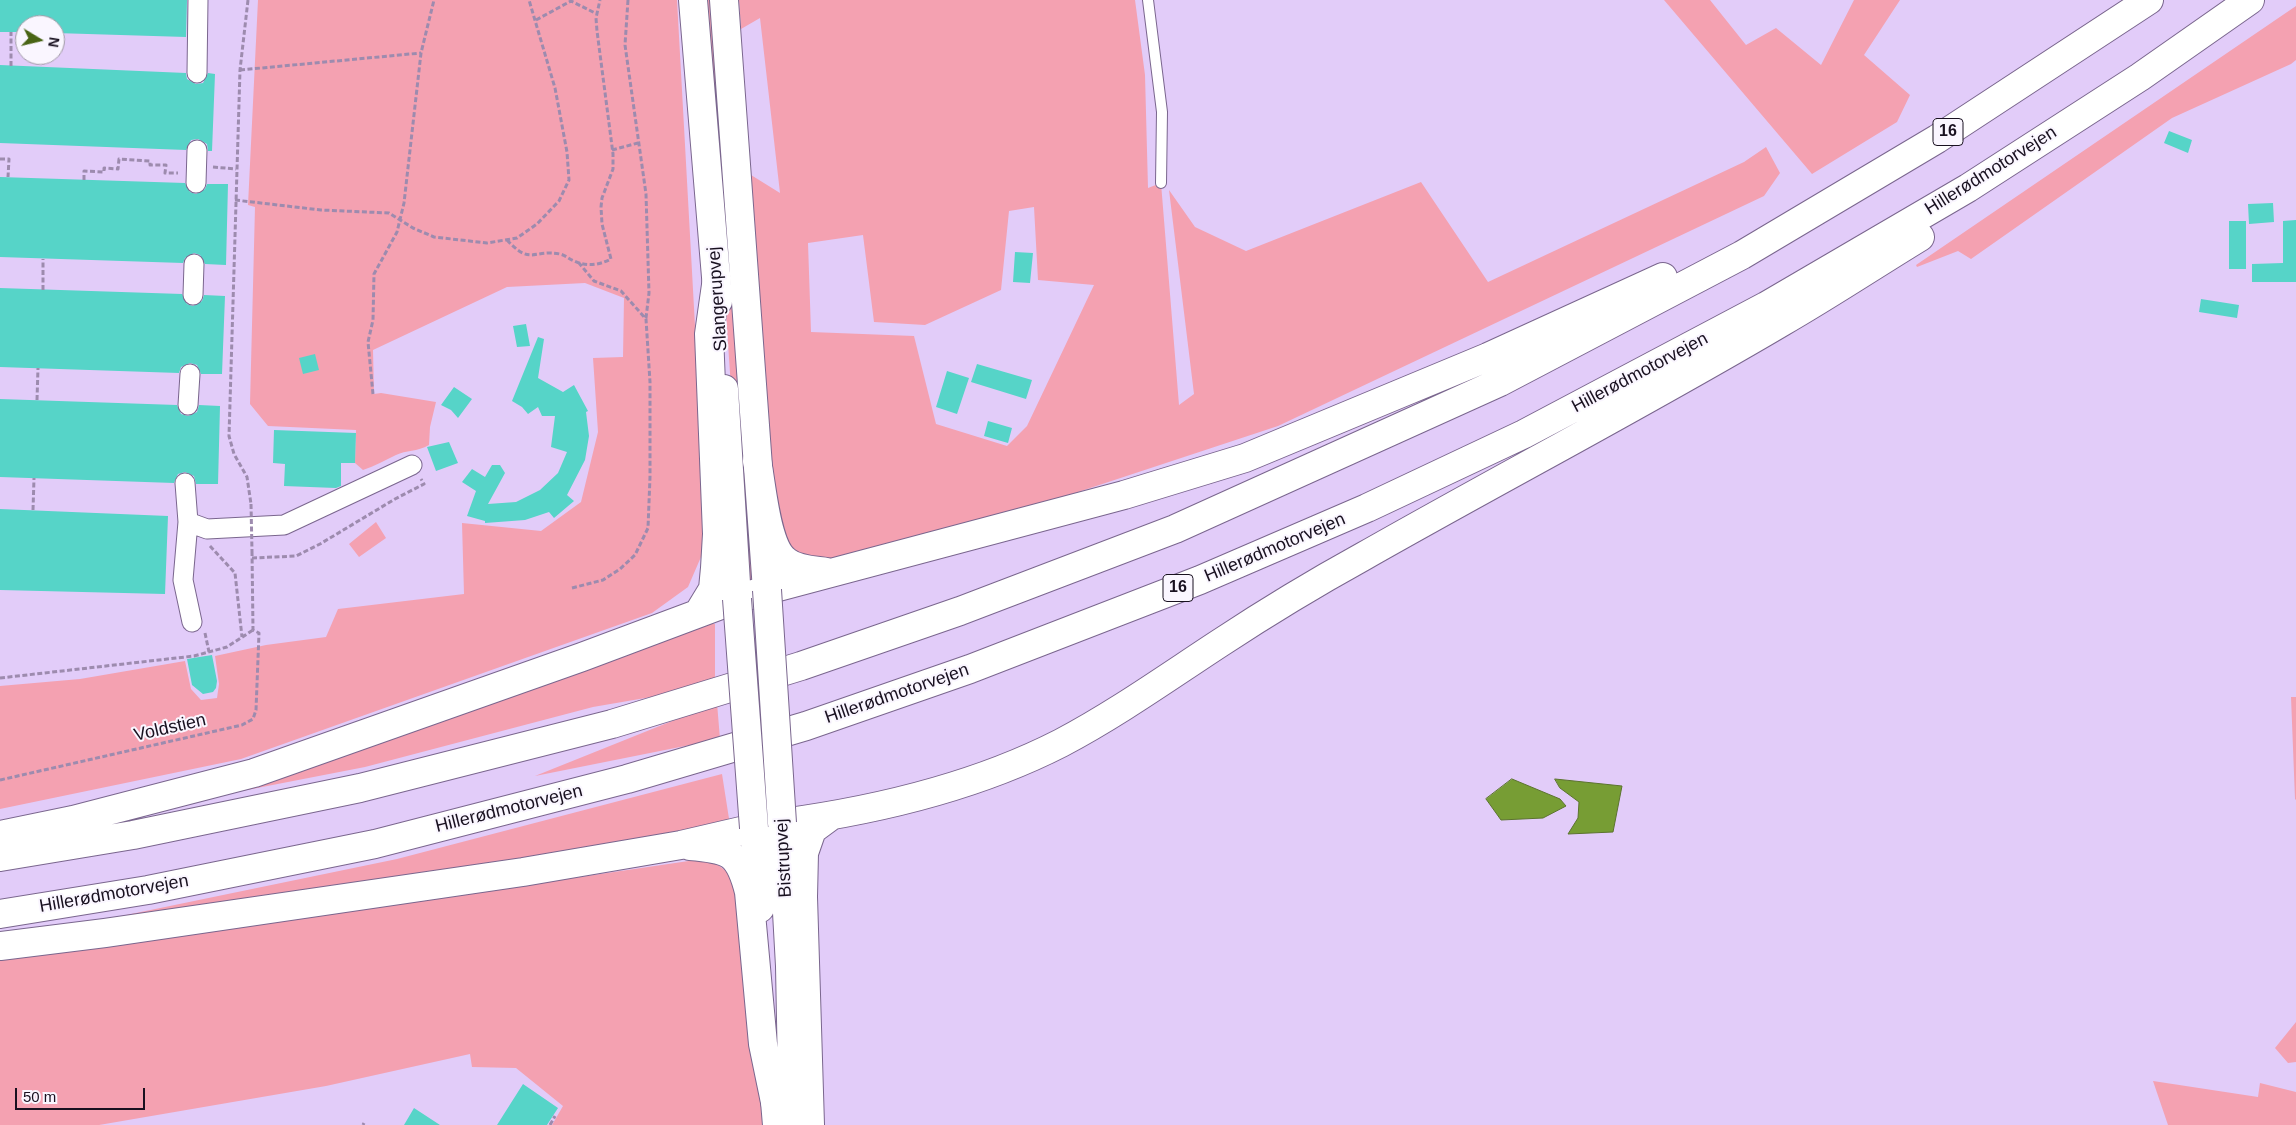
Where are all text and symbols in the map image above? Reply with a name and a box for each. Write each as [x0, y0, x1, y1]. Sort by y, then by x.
north arrow [15, 15, 65, 65]
text: N [45, 36, 63, 48]
road number: 16 [1933, 118, 1963, 146]
street label: Hillerødmotorvejen [1921, 122, 2061, 220]
street label: Slangerupvej [704, 246, 732, 352]
street label: Hillerødmotorvejen [1568, 328, 1712, 418]
street label: Hillerødmotorvejen [1201, 509, 1349, 587]
road number: 16 [1163, 574, 1193, 602]
street label: Hillerødmotorvejen [822, 659, 972, 729]
street label: Voldstien [132, 709, 208, 747]
street label: Hillerødmotorvejen [433, 780, 585, 838]
street label: Bistrupvej [771, 818, 797, 898]
street label: Hillerødmotorvejen [38, 870, 190, 918]
scale bar [18, 1078, 148, 1110]
text: 50 m [23, 1088, 56, 1105]

